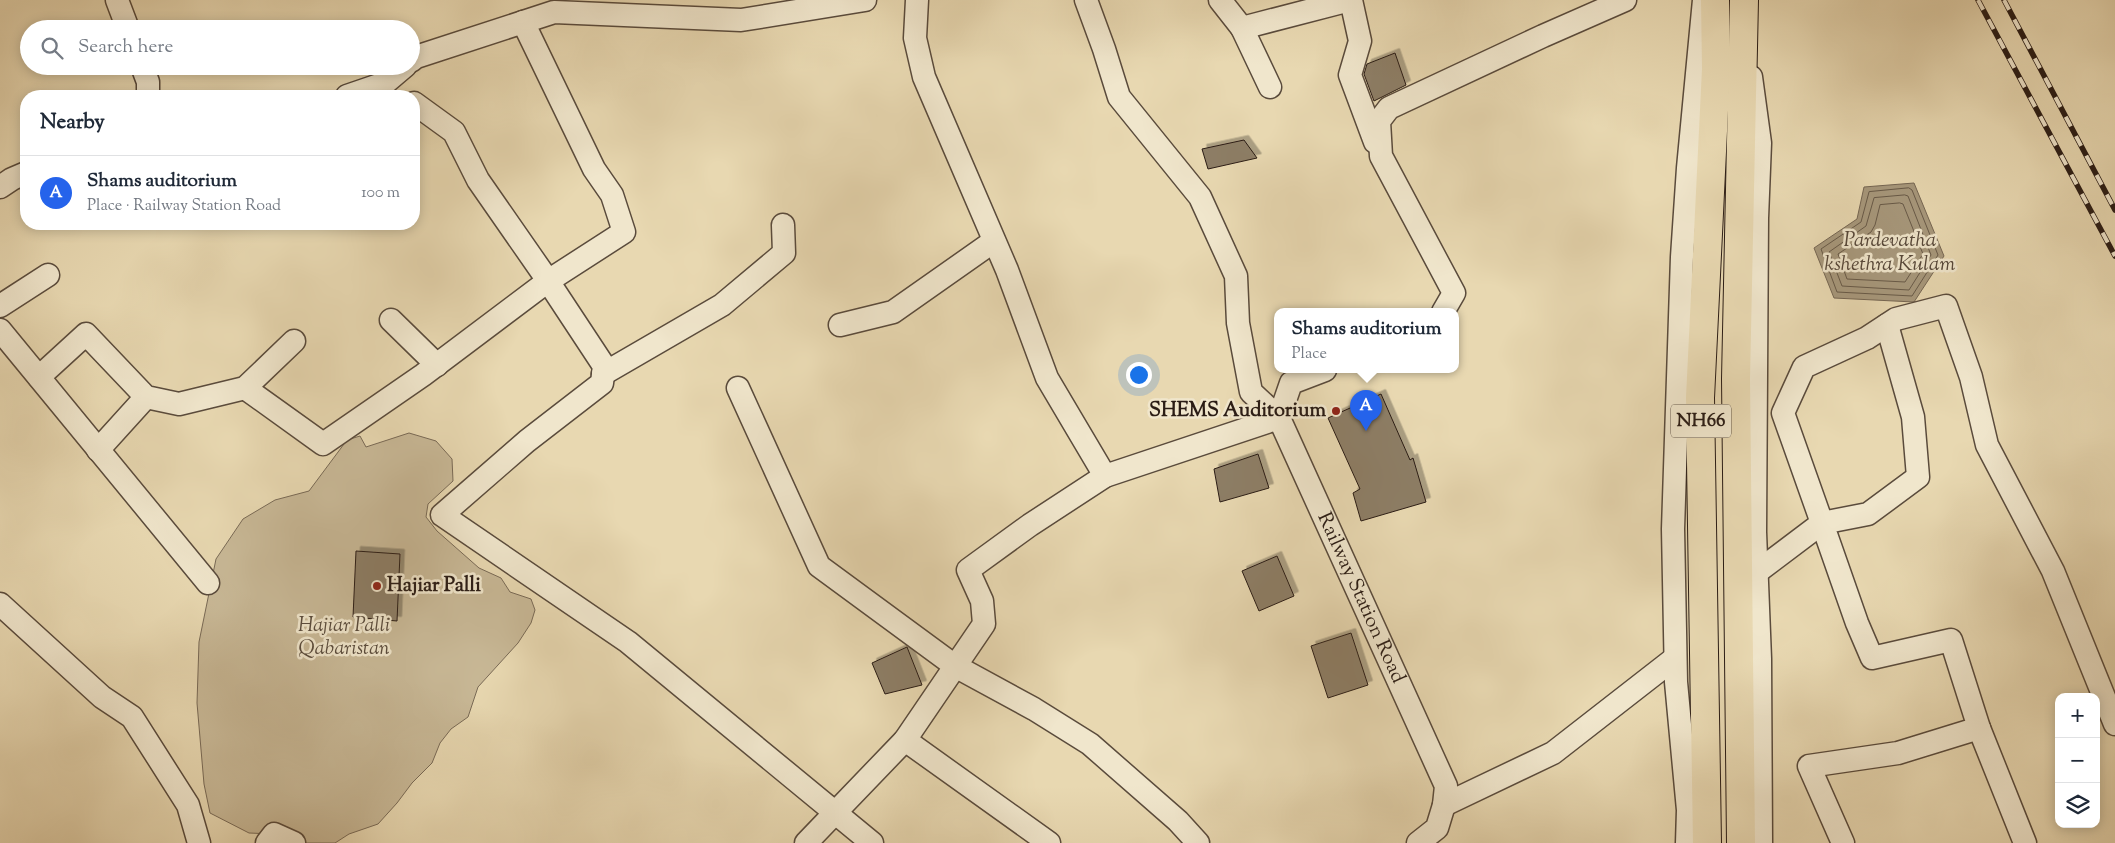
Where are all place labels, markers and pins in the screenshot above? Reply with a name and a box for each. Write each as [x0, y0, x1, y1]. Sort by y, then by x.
pin: A [1350, 390, 1382, 431]
place label: SHEMS Auditorium [1149, 397, 1326, 426]
marker: SHEMS Auditorium [1330, 405, 1342, 417]
place label: Hajiar Palli [387, 572, 481, 601]
marker: Hajiar Palli [371, 580, 383, 592]

